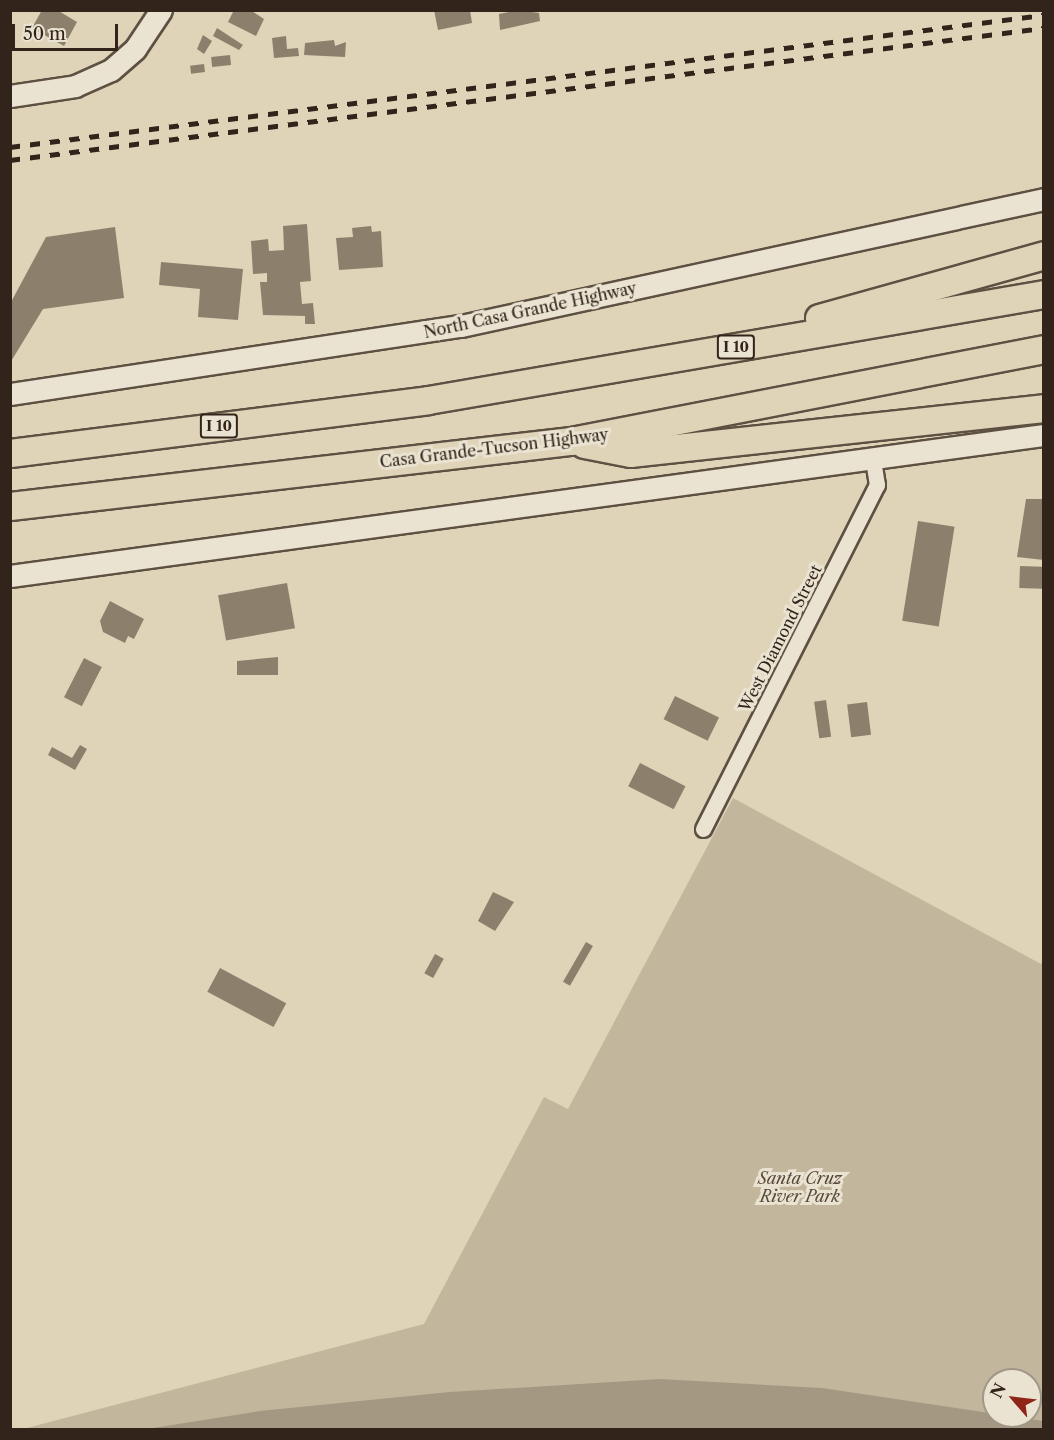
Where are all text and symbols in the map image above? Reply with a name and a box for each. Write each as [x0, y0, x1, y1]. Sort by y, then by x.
scale bar [15, 12, 122, 50]
text: 50 m [23, 23, 66, 45]
street label: North Casa Grande Highway [422, 278, 638, 342]
road number: I 10 [716, 335, 756, 359]
road number: I 10 [200, 414, 238, 438]
street label: Casa Grande-Tucson Highway [379, 424, 609, 472]
street label: West Diamond Street [735, 561, 825, 715]
park label: Santa Cruz River Park [758, 1168, 842, 1206]
north arrow [982, 1368, 1042, 1428]
text: N [986, 1380, 1010, 1401]

